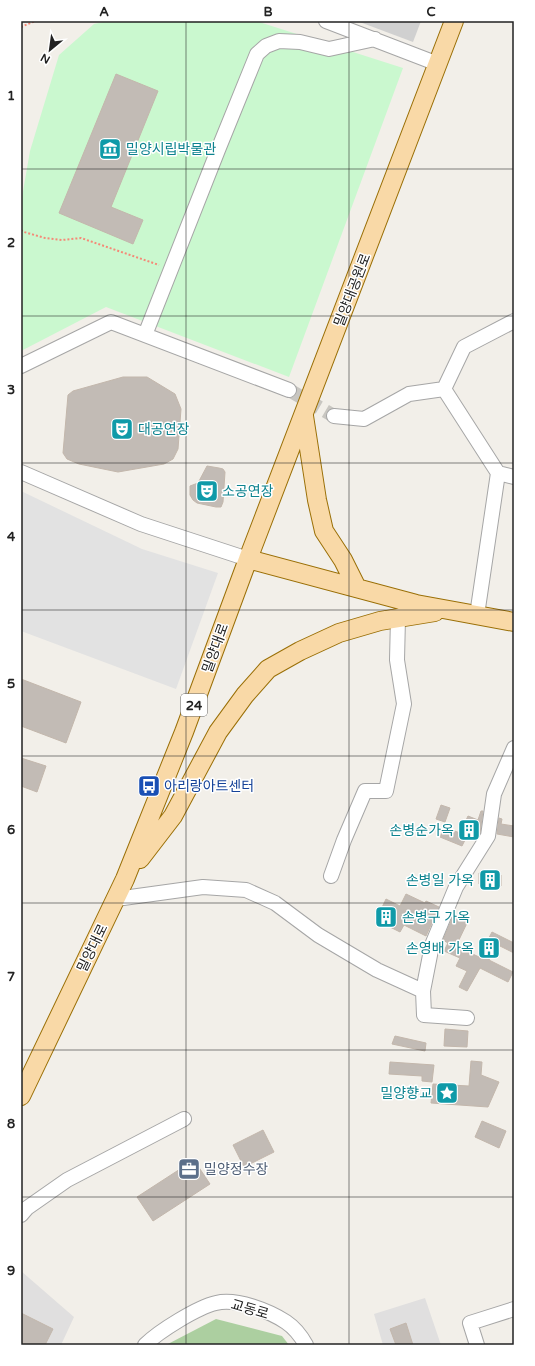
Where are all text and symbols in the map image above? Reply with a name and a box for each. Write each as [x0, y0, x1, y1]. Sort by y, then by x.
text: A [99, 4, 109, 20]
text: B [263, 4, 273, 20]
text: C [426, 4, 436, 20]
north arrow [30, 30, 70, 70]
text: N [38, 50, 52, 66]
text: 1 [7, 88, 15, 104]
museum icon: 밀양시립박물관 [97, 136, 123, 162]
place label: 밀양시립박물관 [126, 141, 216, 158]
text: 2 [7, 235, 15, 251]
street label: 밀양대공원로 [331, 251, 374, 329]
text: 3 [7, 382, 15, 398]
theatre icon: 대공연장 [109, 416, 135, 442]
place label: 대공연장 [138, 421, 190, 438]
theatre icon: 소공연장 [194, 478, 220, 504]
place label: 소공연장 [222, 483, 274, 500]
text: 4 [7, 529, 16, 545]
street label: 밀양대로 [199, 621, 232, 675]
text: 5 [7, 676, 15, 692]
road number: 24 [181, 694, 207, 716]
bus stop icon: 아리랑아트센터 [136, 773, 162, 799]
place label: 아리랑아트센터 [164, 778, 254, 795]
building icon: 손병순가옥 [456, 817, 482, 843]
text: 6 [7, 822, 15, 838]
place label: 손병순가옥 [390, 822, 454, 839]
building icon: 손병일 가옥 [477, 867, 503, 893]
place label: 손병일 가옥 [406, 872, 474, 889]
building icon: 손병구 가옥 [373, 904, 399, 930]
place label: 손병구 가옥 [402, 909, 470, 926]
street label: 밀양대로 [74, 921, 111, 975]
building icon: 손영배 가옥 [476, 935, 502, 961]
place label: 손영배 가옥 [406, 940, 474, 957]
text: 7 [7, 969, 15, 985]
place icon: 밀양향교 [434, 1080, 460, 1106]
place label: 밀양향교 [380, 1085, 432, 1102]
text: 8 [7, 1116, 15, 1132]
office icon: 밀양정수장 [176, 1156, 202, 1182]
place label: 밀양정수장 [204, 1161, 269, 1178]
text: 9 [7, 1263, 15, 1279]
street label: 교동로 [229, 1296, 271, 1323]

